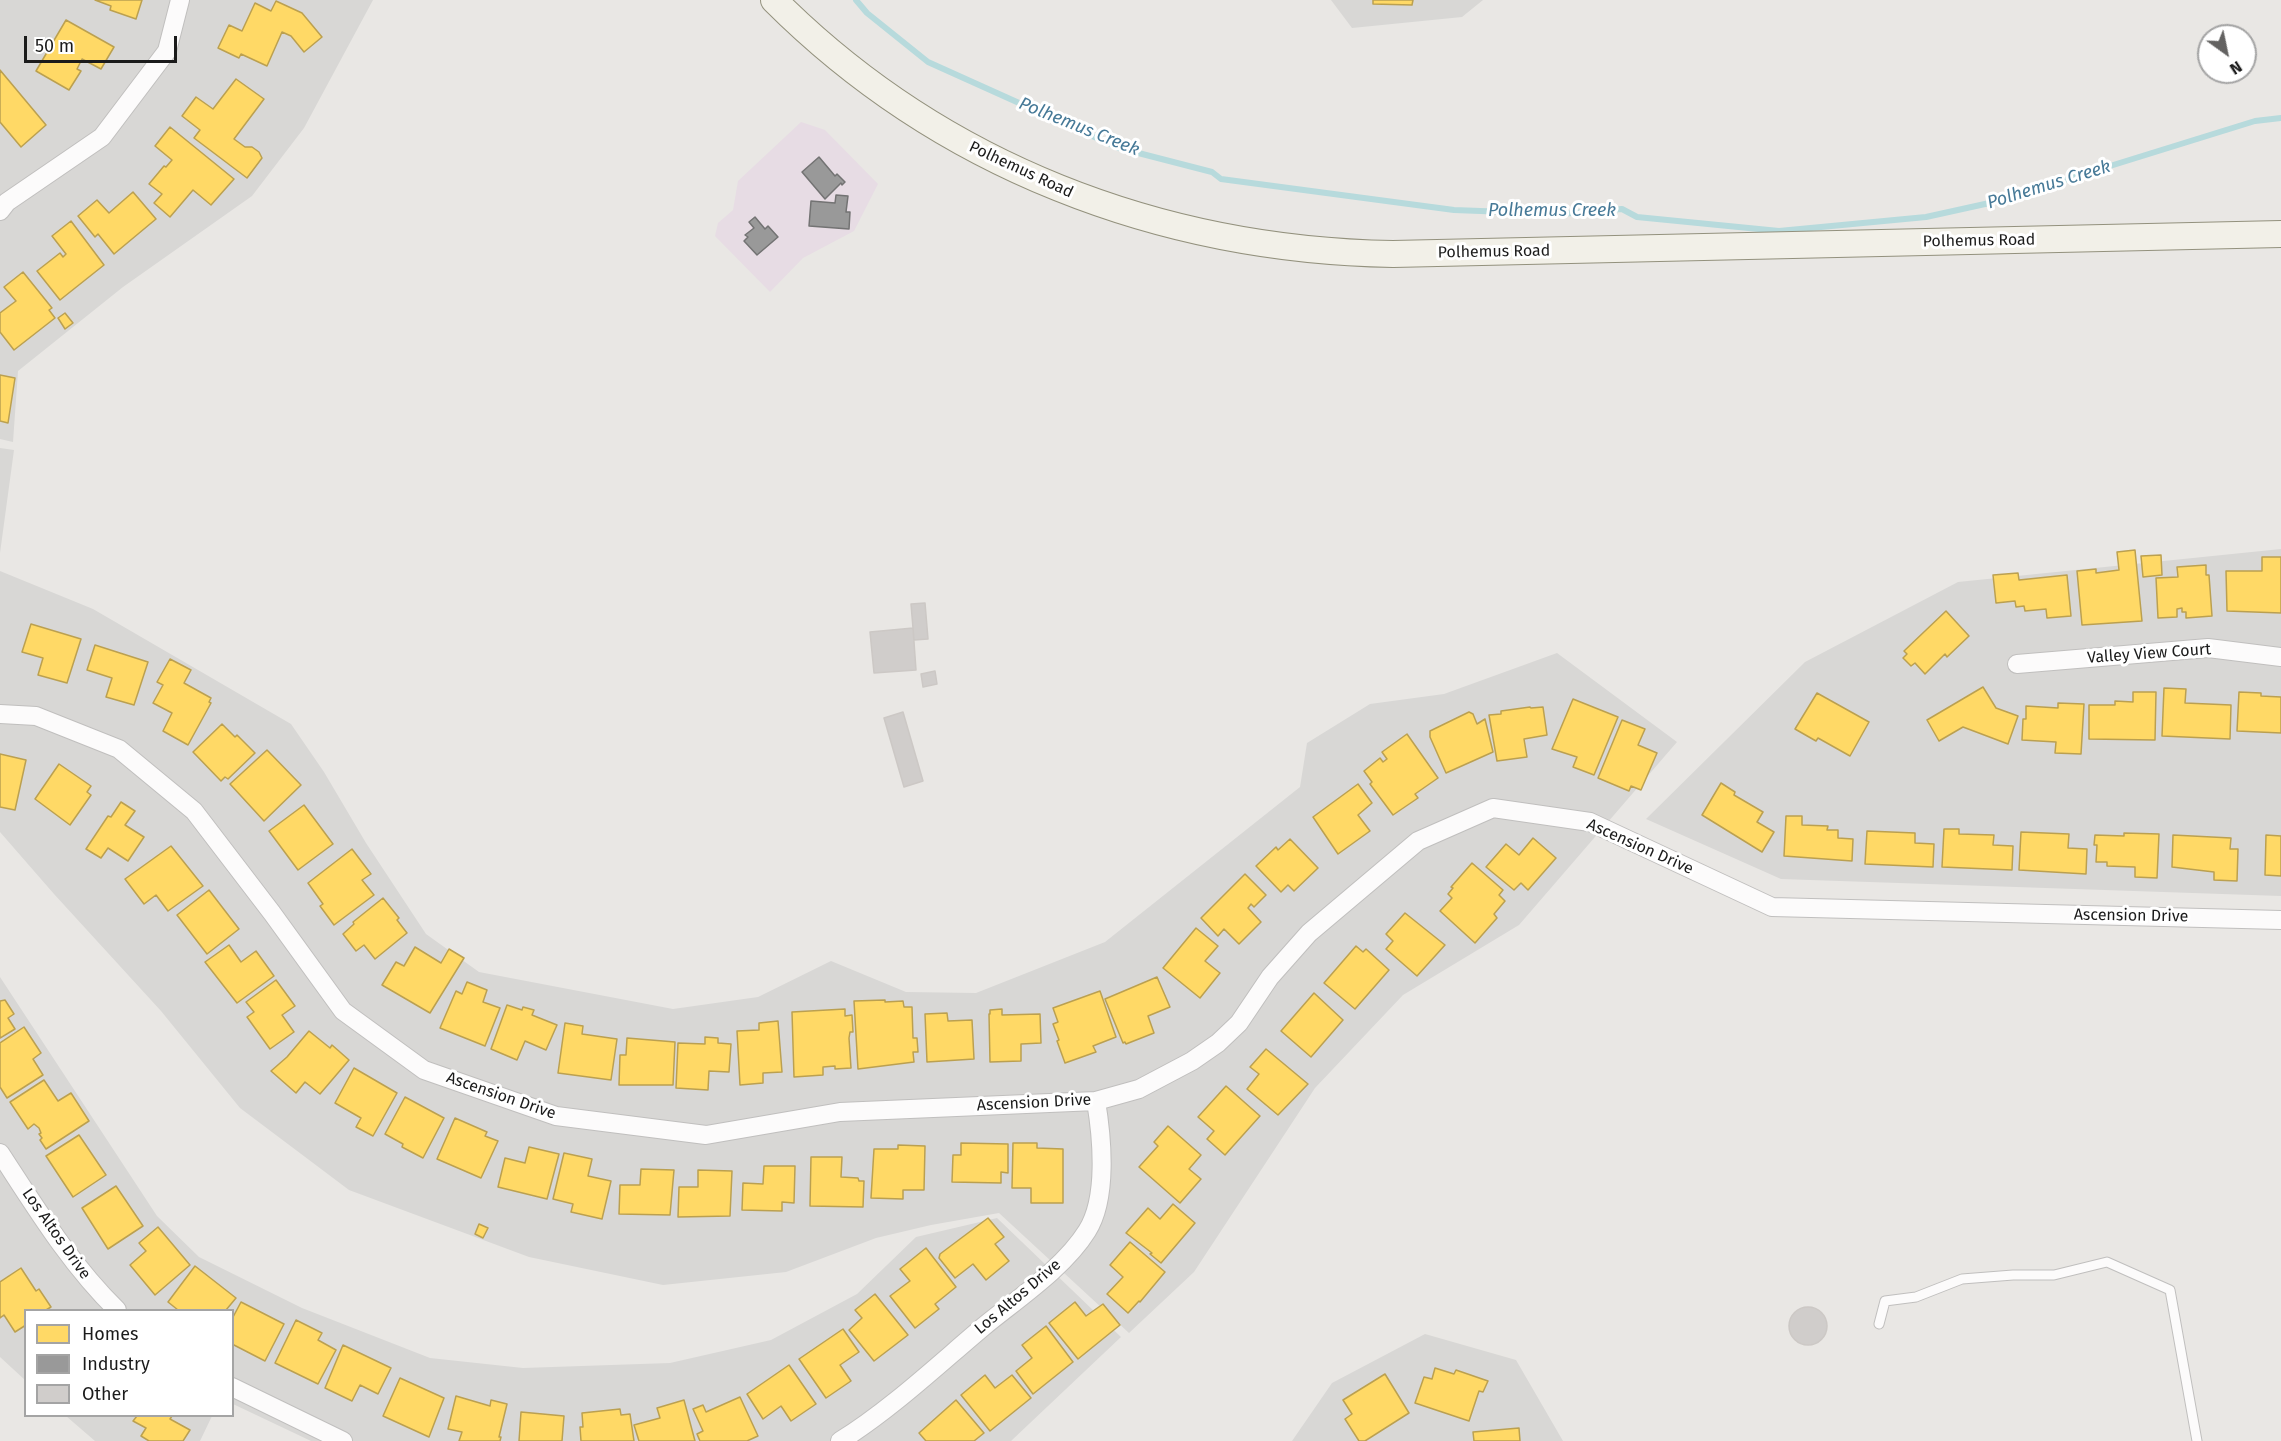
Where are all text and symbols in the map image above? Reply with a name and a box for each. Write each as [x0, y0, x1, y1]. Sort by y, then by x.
scale bar [27, 24, 180, 62]
north arrow [2197, 24, 2257, 84]
text: 50 m [35, 35, 74, 57]
text: N [2226, 57, 2246, 79]
water label: Polhemus Creek [1016, 93, 1142, 161]
street label: Polhemus Road [966, 138, 1076, 202]
water label: Polhemus Creek [1985, 156, 2113, 214]
water label: Polhemus Creek [1488, 200, 1616, 222]
street label: Polhemus Road [1923, 230, 2035, 252]
street label: Polhemus Road [1438, 241, 1550, 263]
street label: Valley View Court [2087, 640, 2211, 668]
street label: Ascension Drive [1584, 815, 1696, 879]
street label: Ascension Drive [2074, 905, 2188, 927]
street label: Ascension Drive [444, 1068, 558, 1124]
street label: Ascension Drive [976, 1090, 1092, 1116]
street label: Los Altos Drive [18, 1185, 94, 1283]
street label: Los Altos Drive [971, 1255, 1065, 1339]
legend [24, 1309, 234, 1417]
text: Homes [82, 1323, 138, 1345]
text: Industry [82, 1353, 150, 1375]
text: Other [82, 1383, 128, 1405]

